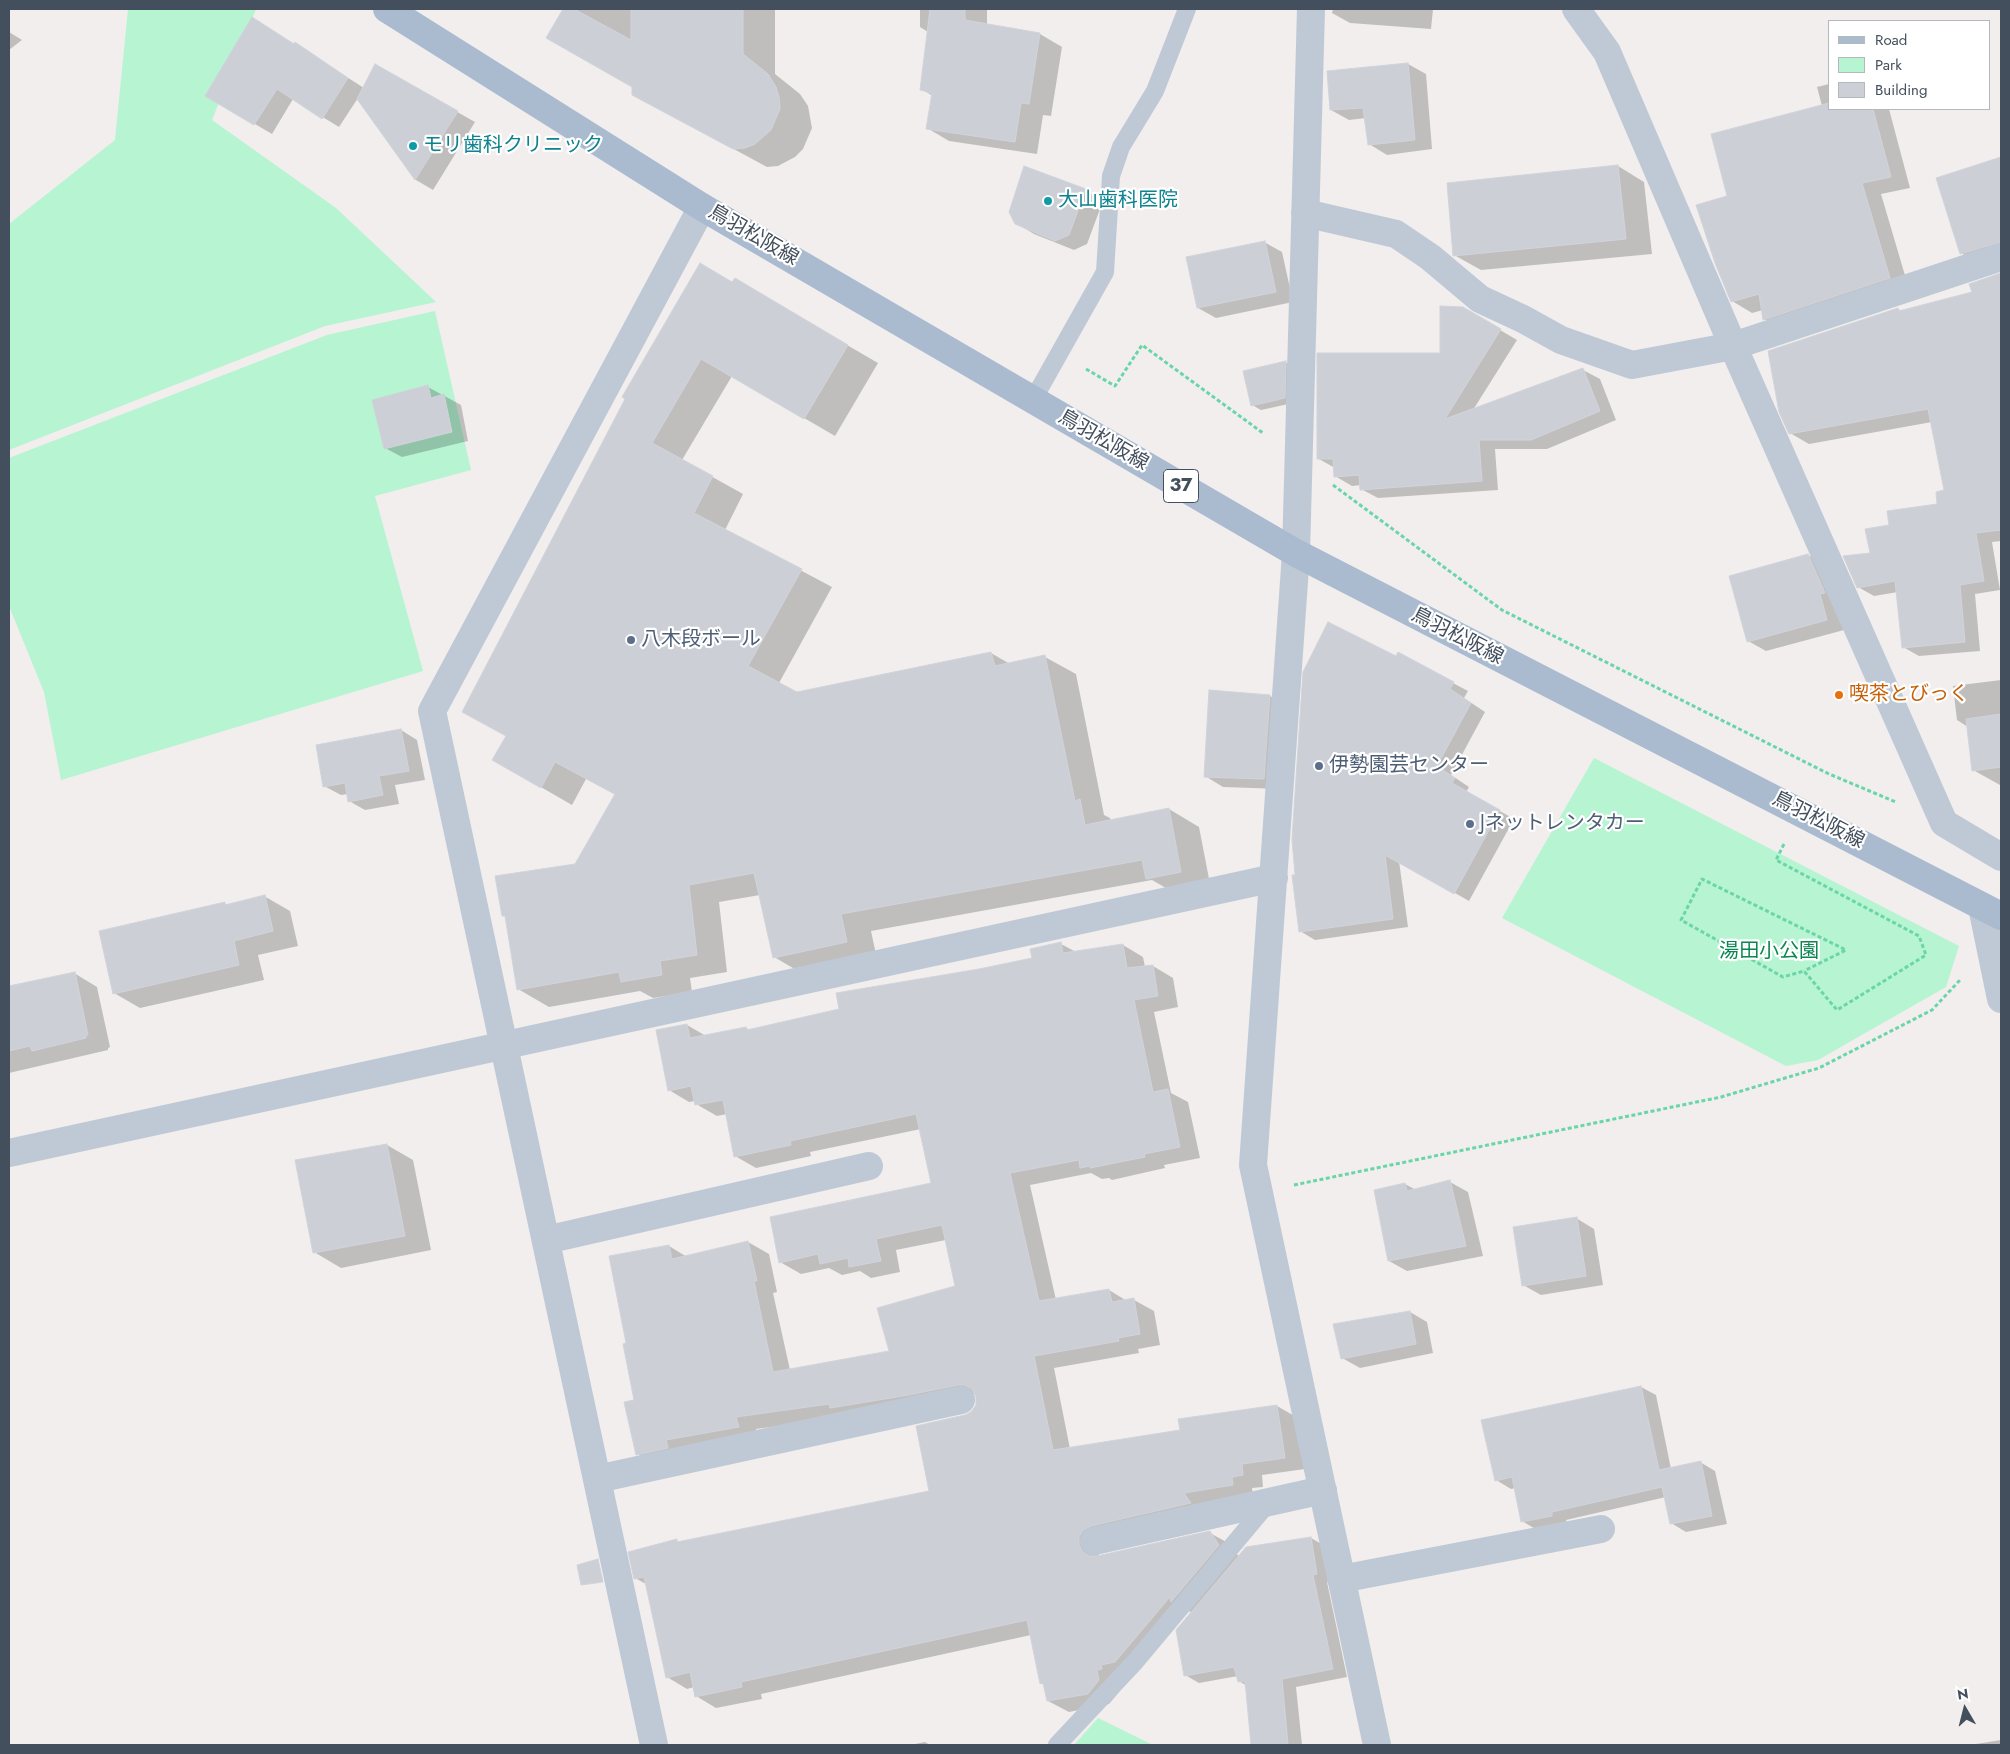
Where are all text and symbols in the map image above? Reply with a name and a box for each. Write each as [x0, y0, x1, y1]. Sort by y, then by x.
legend [1828, 20, 1990, 110]
text: Road [1875, 29, 1907, 51]
text: Park [1875, 54, 1902, 76]
text: Building [1875, 79, 1927, 101]
place label: モリ歯科クリニック [423, 134, 603, 158]
marker: モリ歯科クリニック [407, 140, 419, 152]
place label: 大山歯科医院 [1058, 189, 1178, 213]
marker: 大山歯科医院 [1042, 195, 1054, 207]
street label: 鳥羽松阪線 [704, 201, 802, 271]
street label: 鳥羽松阪線 [1054, 406, 1152, 476]
road number: 37 [1164, 470, 1198, 502]
street label: 鳥羽松阪線 [1407, 604, 1507, 670]
place label: 八木段ボール [641, 628, 761, 652]
marker: 八木段ボール [625, 634, 637, 646]
place label: 喫茶とびっく [1849, 683, 1969, 707]
marker: 喫茶とびっく [1833, 689, 1845, 701]
place label: 伊勢園芸センター [1329, 754, 1489, 778]
marker: 伊勢園芸センター [1313, 760, 1325, 772]
street label: 鳥羽松阪線 [1768, 788, 1868, 854]
place label: Jネットレンタカー [1480, 812, 1645, 836]
marker: Jネットレンタカー [1464, 818, 1476, 830]
park label: 湯田小公園 [1719, 940, 1819, 964]
text: N [1956, 1683, 1970, 1705]
north arrow [1940, 1684, 1990, 1734]

